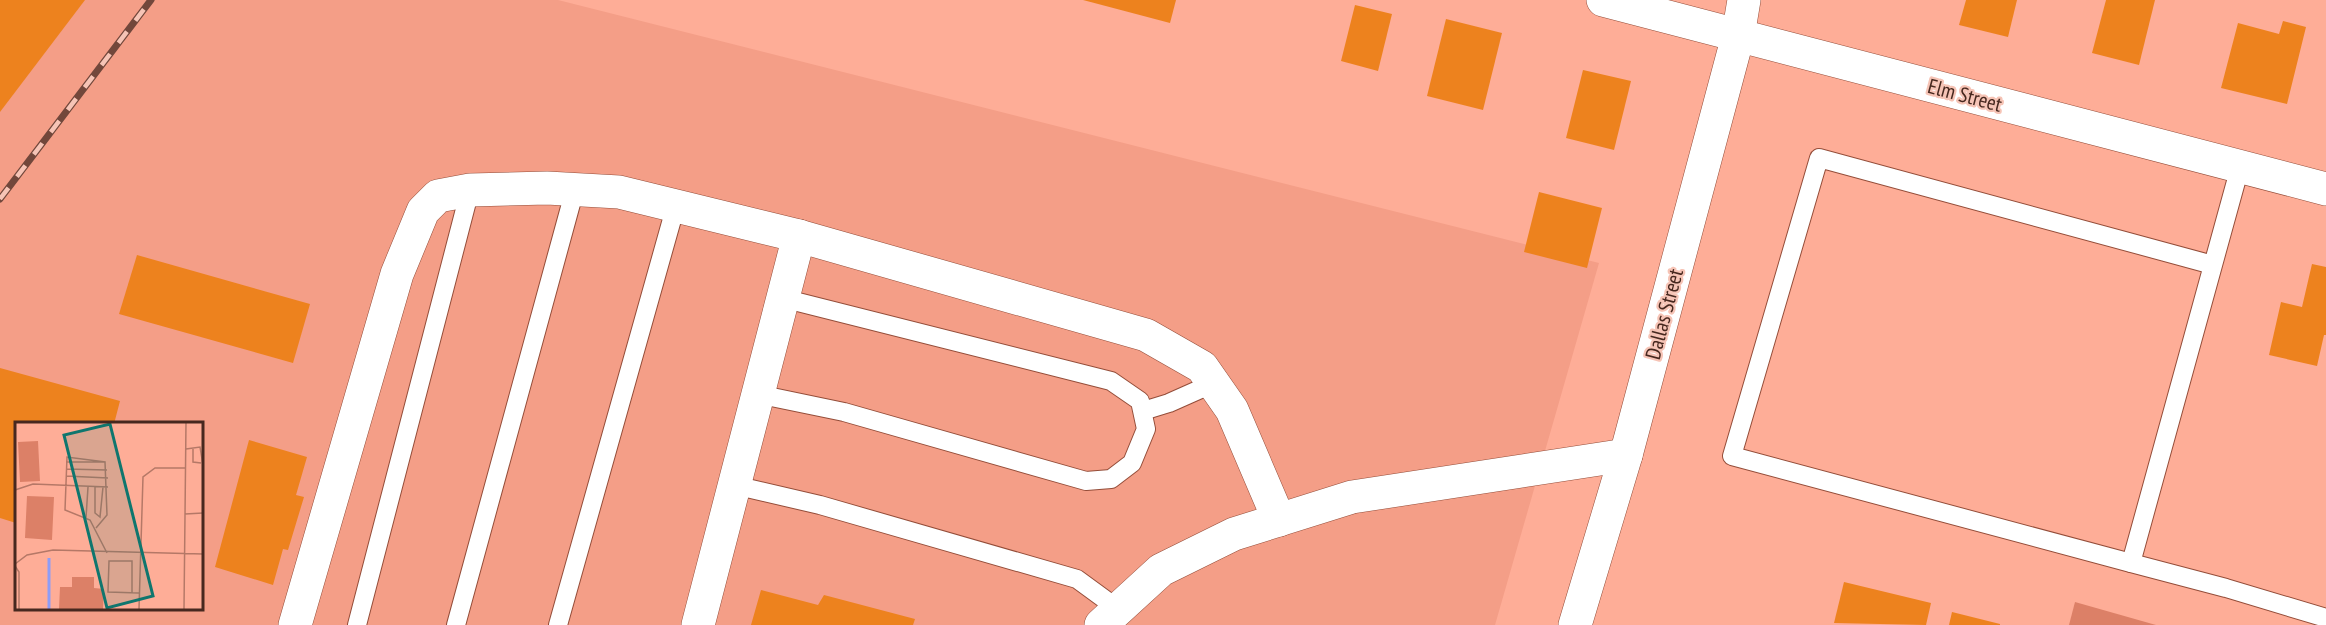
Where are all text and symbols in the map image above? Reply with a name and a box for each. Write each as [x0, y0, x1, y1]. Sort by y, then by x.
street label: Elm Street [1925, 72, 2005, 118]
street label: Dallas Street [1639, 266, 1689, 362]
inset map [15, 422, 202, 610]

